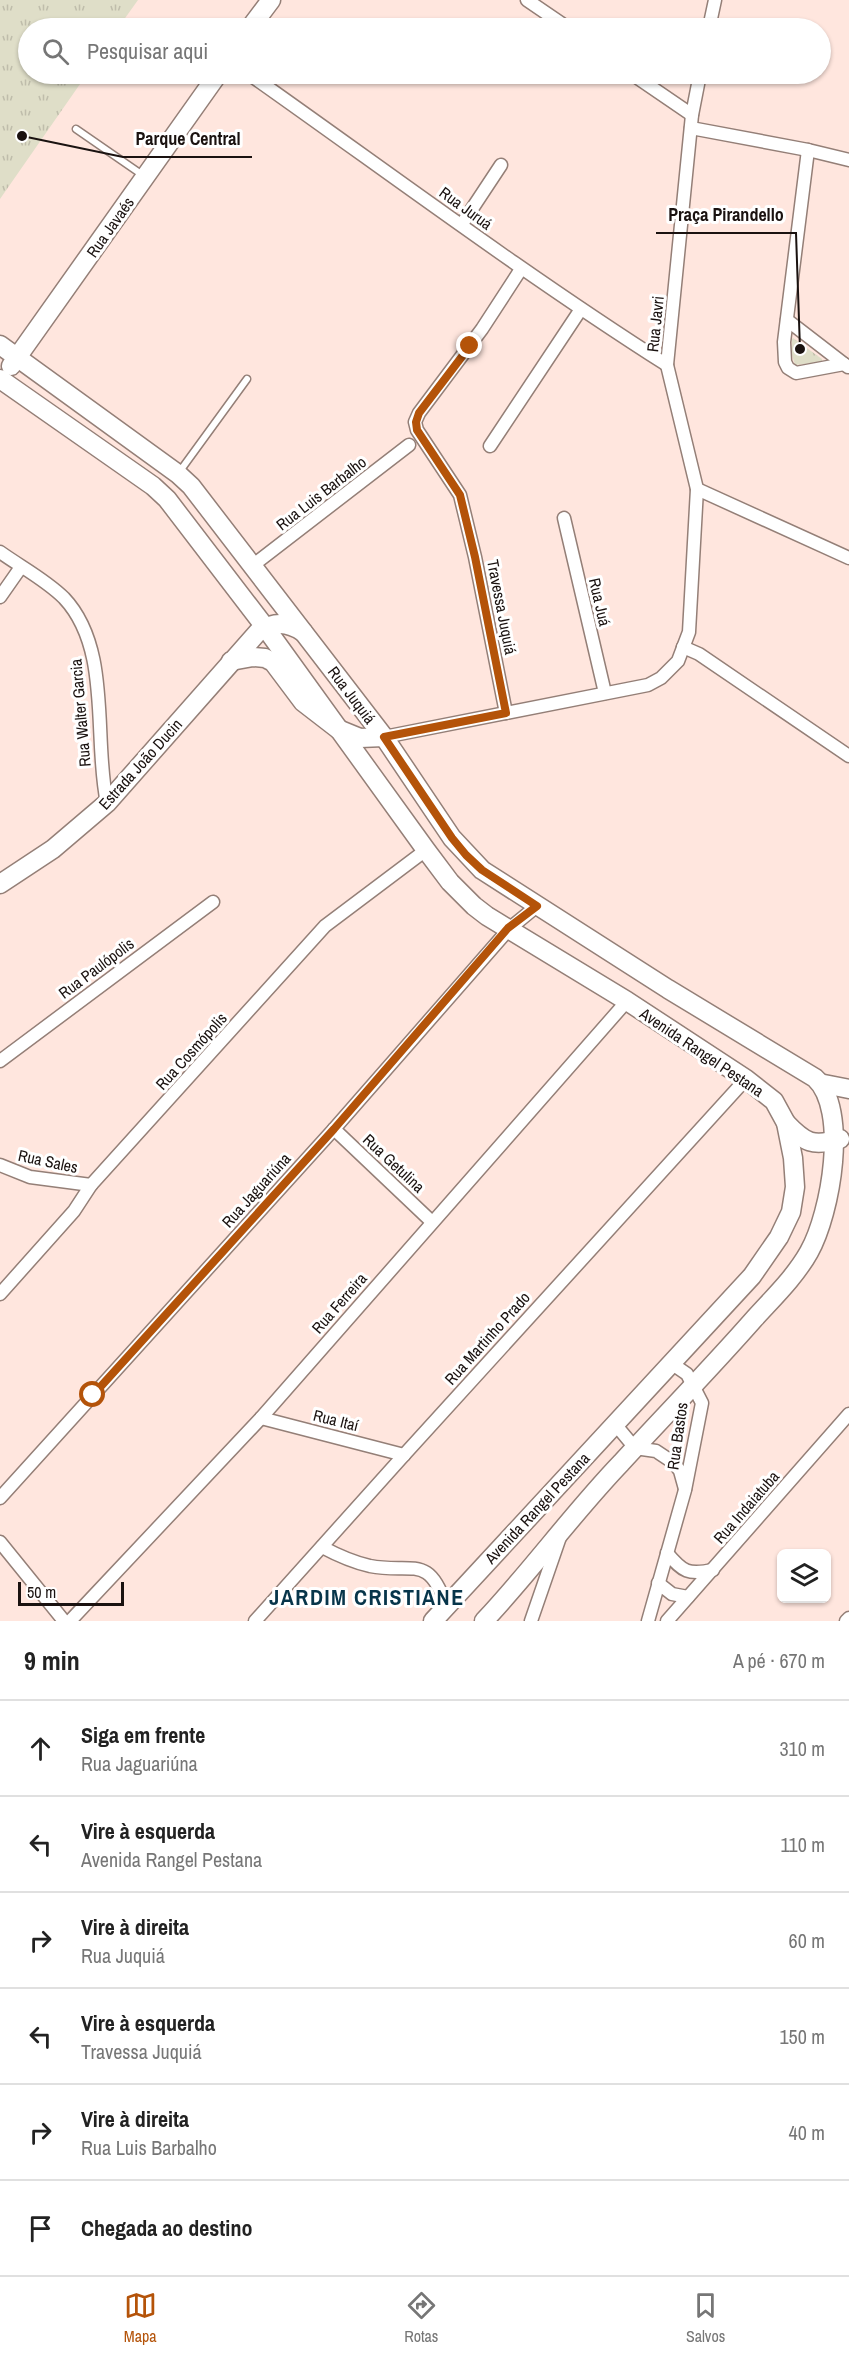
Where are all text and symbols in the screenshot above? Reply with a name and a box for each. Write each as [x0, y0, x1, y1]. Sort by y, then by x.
search box [18, 18, 831, 84]
icon: search [39, 35, 72, 68]
text: Pesquisar aqui [87, 36, 208, 66]
callout: Parque Central [123, 121, 252, 157]
text: Parque Central [136, 126, 241, 151]
street label: Rua Juruá [435, 181, 498, 235]
street label: Rua Javaés [81, 192, 139, 262]
callout: Praça Pirandello [656, 197, 796, 233]
text: Praça Pirandello [668, 202, 784, 227]
street label: Rua Javri [641, 295, 669, 353]
route end [456, 332, 482, 358]
street label: Rua Luis Barbalho [271, 451, 371, 535]
street label: Travessa Juquiá [482, 558, 522, 657]
street label: Rua Juá [584, 576, 616, 629]
street label: Rua Walter Garcia [64, 657, 96, 768]
street label: Rua Juquiá [323, 662, 381, 729]
street label: Estrada João Ducin [93, 714, 187, 814]
street label: Rua Paulópolis [54, 932, 138, 1004]
street label: Avenida Rangel Pestana [635, 1002, 769, 1102]
street label: Rua Cosmópolis [150, 1008, 232, 1094]
street label: Rua Getulina [358, 1129, 430, 1198]
street label: Rua Sales [16, 1144, 80, 1178]
street label: Rua Jaguariúna [217, 1147, 296, 1232]
street label: Rua Ferreira [307, 1267, 372, 1338]
street label: Rua Martinho Prado [439, 1287, 535, 1389]
route start [79, 1381, 105, 1407]
street label: Rua Bastos [661, 1401, 693, 1471]
street label: Rua Itaí [311, 1404, 361, 1436]
street label: Avenida Rangel Pestana [479, 1447, 595, 1569]
street label: Rua Indaiatuba [708, 1465, 784, 1548]
map controls [777, 1549, 831, 1603]
button: layers [777, 1549, 831, 1603]
scale bar [18, 1579, 124, 1606]
text: 50 m [27, 1581, 56, 1603]
district label: JARDIM CRISTIANE [269, 1582, 465, 1612]
text: 9 min [24, 1643, 80, 1678]
text: A pé · 670 m [733, 1647, 825, 1674]
text: Siga em frente [81, 1720, 205, 1750]
icon: ahead [24, 1732, 57, 1765]
text: 310 m [779, 1735, 825, 1762]
text: Rua Jaguariúna [81, 1750, 198, 1777]
text: Vire à esquerda [81, 1816, 215, 1846]
icon: left [24, 1828, 57, 1861]
text: 110 m [781, 1831, 825, 1858]
text: Avenida Rangel Pestana [81, 1846, 262, 1873]
text: Vire à direita [81, 1912, 189, 1942]
icon: right [24, 1924, 57, 1957]
text: 60 m [789, 1927, 825, 1954]
text: Rua Juquiá [81, 1942, 165, 1969]
text: Vire à esquerda [81, 2008, 215, 2038]
icon: left [24, 2020, 57, 2053]
text: 150 m [779, 2023, 825, 2050]
text: Travessa Juquiá [81, 2038, 202, 2065]
text: Vire à direita [81, 2104, 189, 2134]
icon: right [24, 2116, 57, 2149]
text: 40 m [789, 2119, 825, 2146]
text: Rua Luis Barbalho [81, 2134, 217, 2161]
icon: arrive [24, 2212, 57, 2245]
text: Chegada ao destino [81, 2213, 252, 2243]
tab: Mapa [124, 2289, 157, 2347]
tab: Rotas [404, 2289, 438, 2347]
tab: Salvos [686, 2289, 725, 2347]

